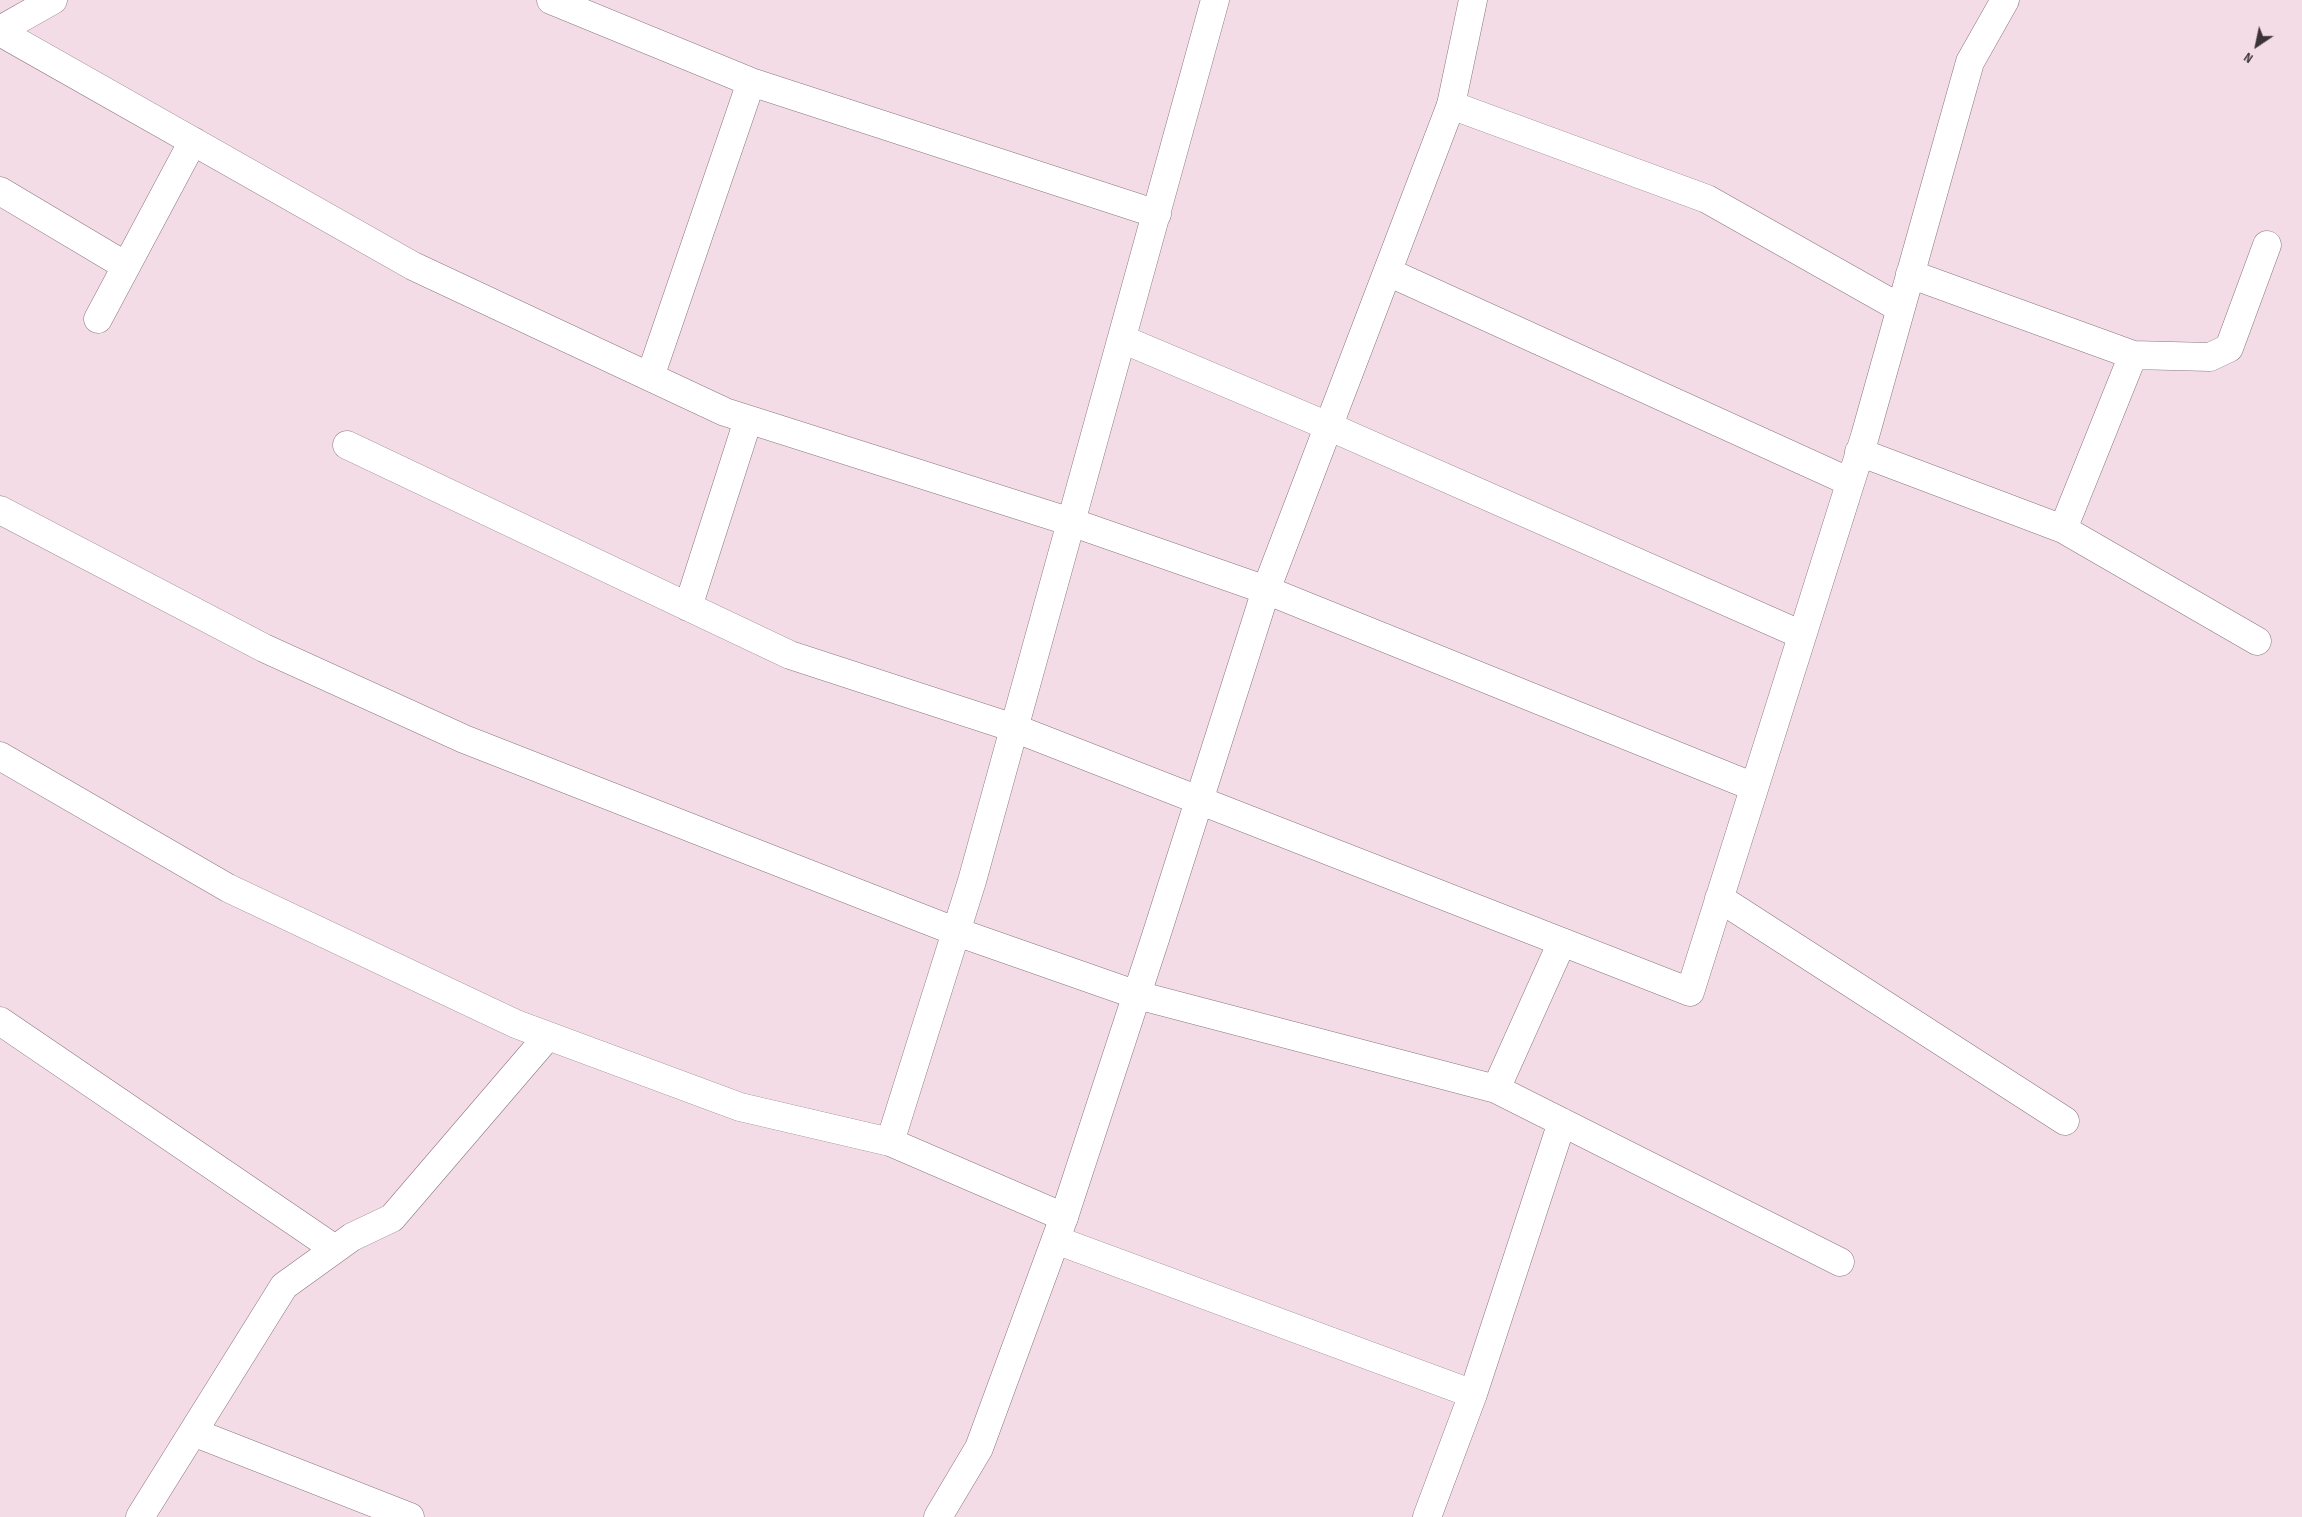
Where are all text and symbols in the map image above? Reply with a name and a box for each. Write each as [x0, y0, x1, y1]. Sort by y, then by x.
north arrow [2232, 20, 2282, 70]
text: N [2240, 49, 2256, 67]

